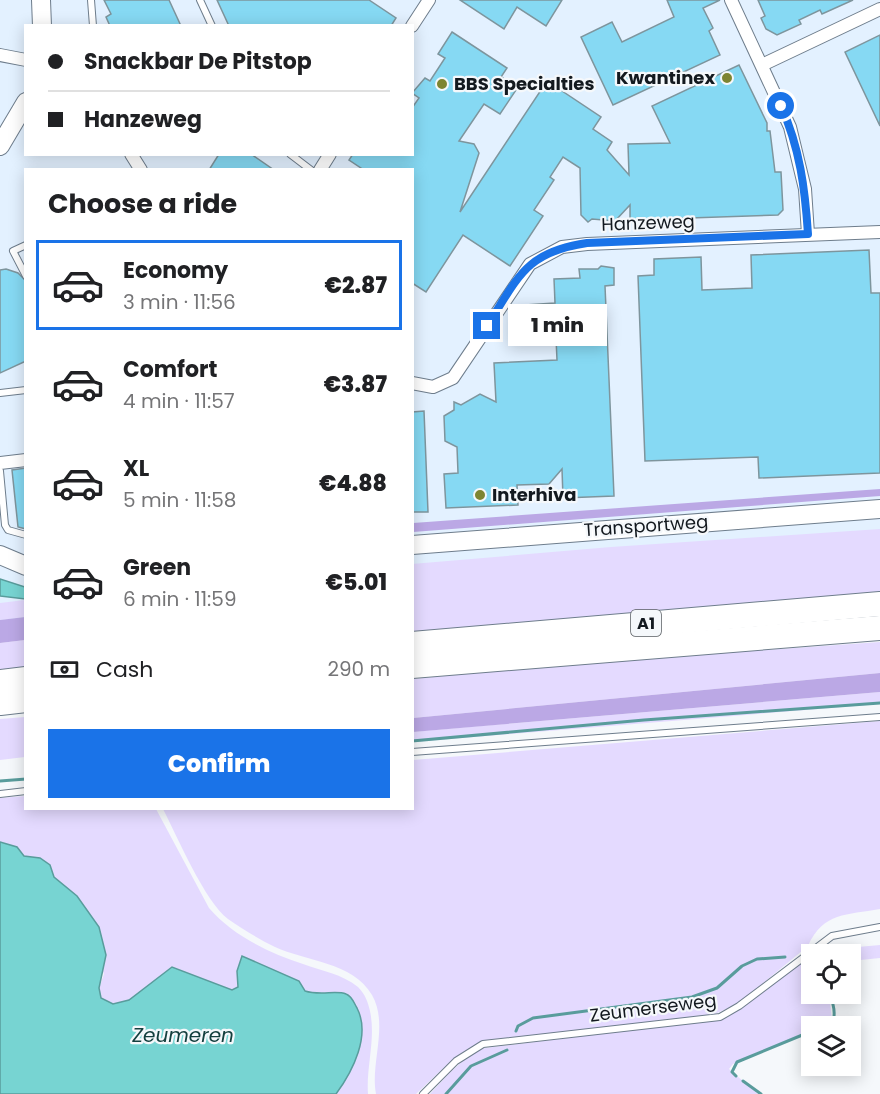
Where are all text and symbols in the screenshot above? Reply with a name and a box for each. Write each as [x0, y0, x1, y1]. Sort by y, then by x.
text: Snackbar De Pitstop [84, 46, 312, 77]
place label: Kwantinex [616, 65, 715, 90]
place label: BBS Specialties [454, 71, 594, 96]
marker: Kwantinex [720, 71, 734, 85]
marker: BBS Specialties [435, 77, 449, 91]
route start [767, 92, 794, 119]
text: Hanzeweg [84, 104, 202, 135]
text: Choose a ride [48, 185, 237, 222]
street label: Hanzeweg [601, 208, 695, 237]
text: Economy [123, 255, 228, 286]
icon: car [51, 258, 105, 312]
text: €2.87 [325, 270, 387, 301]
text: 3 min · 11:56 [123, 288, 236, 316]
callout: 1 min [508, 305, 607, 347]
text: 1 min [531, 311, 584, 339]
route end [473, 312, 500, 339]
text: Comfort [123, 354, 217, 385]
icon: car [51, 357, 105, 411]
text: €3.87 [324, 369, 387, 400]
text: 4 min · 11:57 [123, 387, 235, 415]
text: XL [123, 453, 149, 484]
icon: car [51, 456, 105, 510]
text: €4.88 [319, 468, 387, 499]
place label: Interhiva [492, 482, 576, 507]
text: 5 min · 11:58 [123, 486, 236, 514]
marker: Interhiva [473, 488, 487, 502]
street label: Transportweg [583, 509, 709, 542]
text: Green [123, 552, 191, 583]
icon: car [51, 555, 105, 609]
text: €5.01 [326, 567, 387, 598]
text: 6 min · 11:59 [123, 585, 237, 613]
road number: A1 [631, 610, 661, 636]
icon: cash [48, 653, 81, 686]
text: Cash [96, 654, 153, 685]
text: 290 m [327, 655, 390, 683]
button: Confirm [48, 729, 390, 798]
map controls [801, 944, 861, 1076]
button: locate [801, 944, 861, 1004]
street label: Zeumerseweg [588, 987, 718, 1028]
button: layers [801, 1016, 861, 1076]
water label: Zeumeren [131, 1021, 234, 1049]

